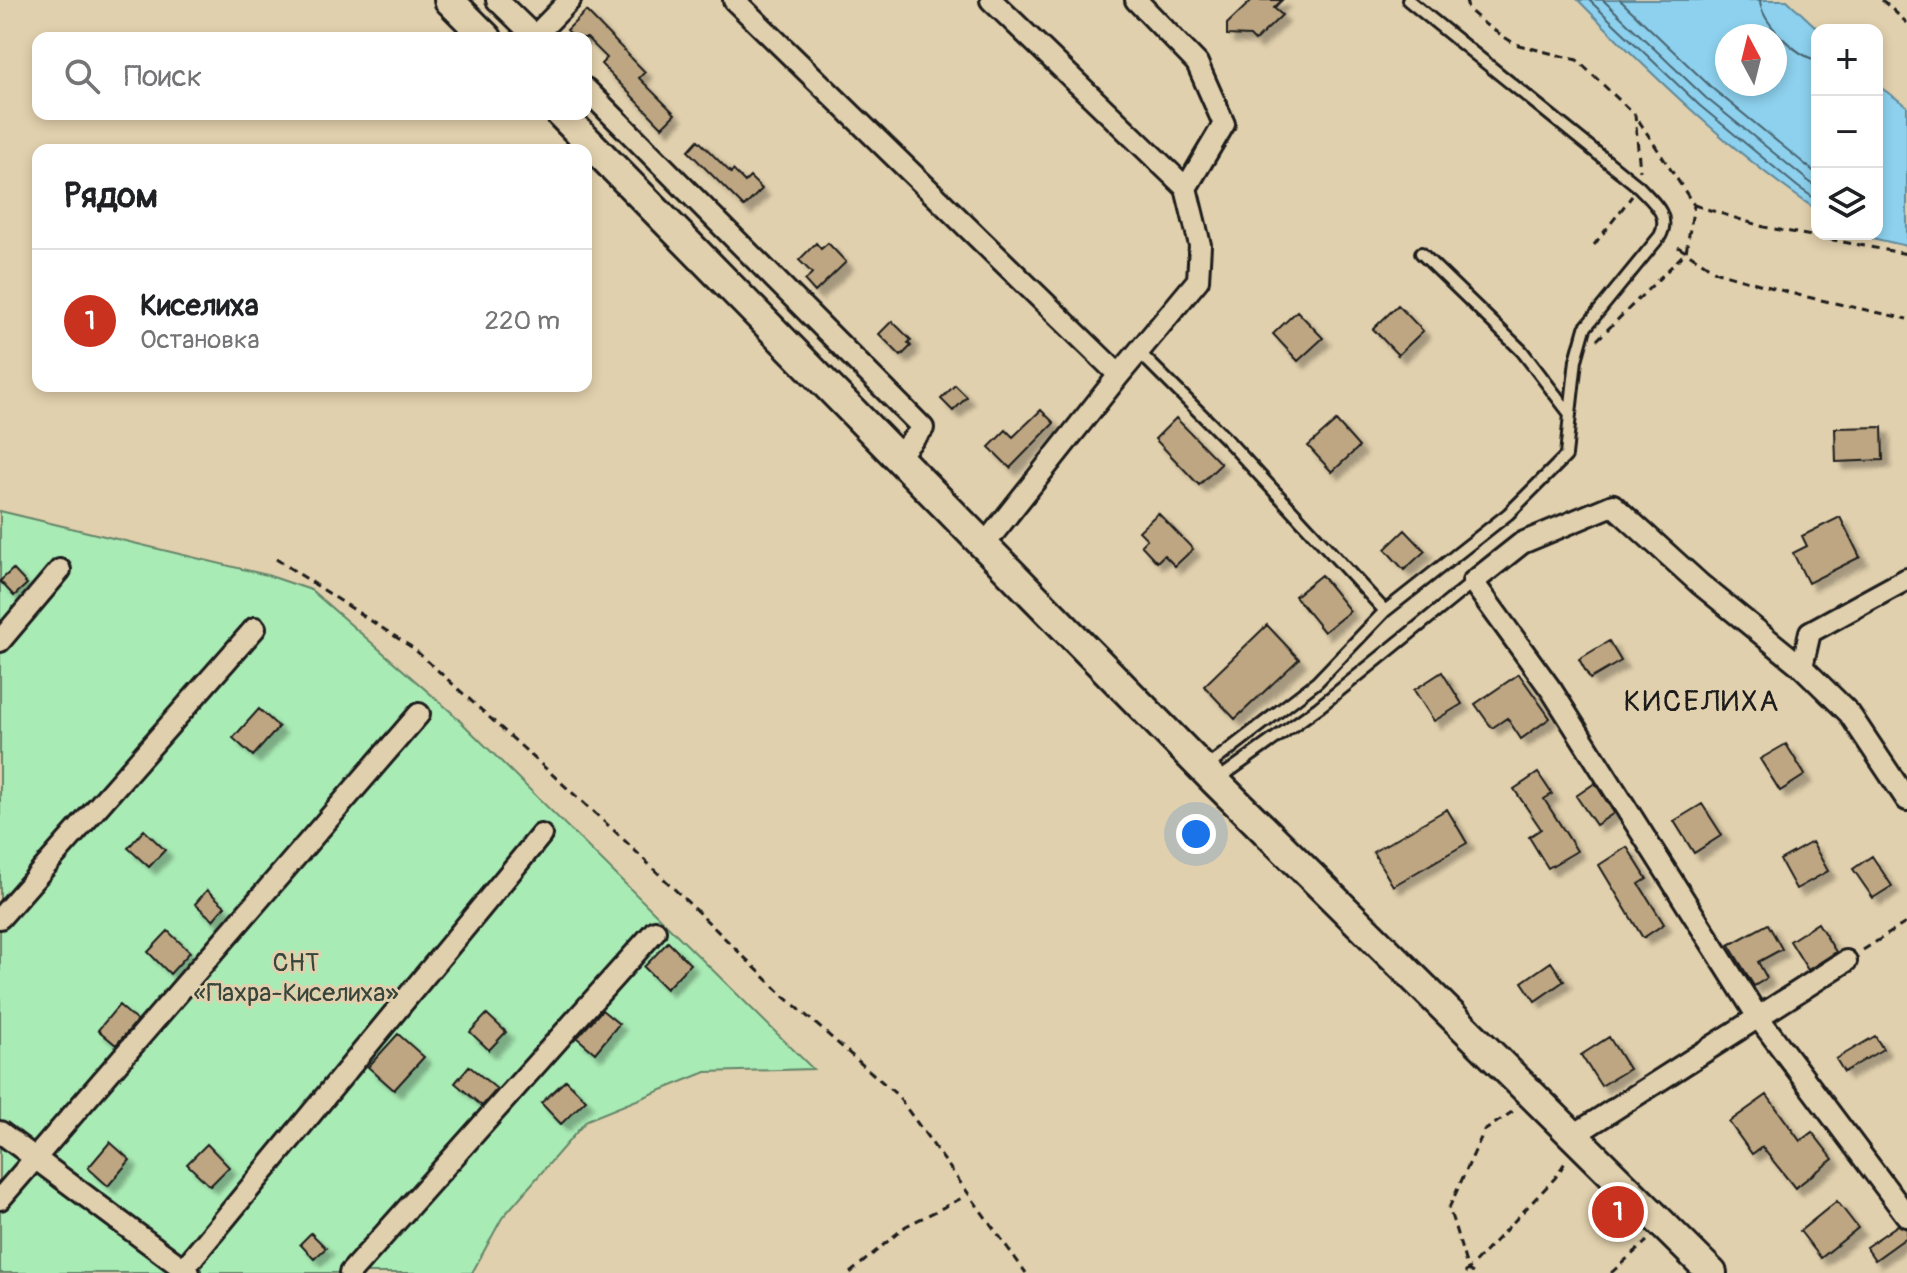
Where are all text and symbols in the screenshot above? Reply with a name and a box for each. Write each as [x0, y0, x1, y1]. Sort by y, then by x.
north arrow [1715, 24, 1787, 96]
map controls [1811, 24, 1883, 240]
button: + [1811, 24, 1883, 96]
search box [32, 32, 592, 120]
icon: search [60, 54, 104, 98]
text: Поиск [124, 58, 202, 95]
button: − [1811, 96, 1883, 168]
button: layers [1811, 168, 1883, 240]
text: Рядом [64, 175, 158, 218]
text: Киселиха [140, 287, 259, 324]
text: 1 [85, 305, 95, 337]
text: 220 m [484, 305, 560, 337]
text: Остановка [140, 324, 260, 356]
district label: КИСЕЛИХА [1624, 683, 1780, 720]
your location [1176, 814, 1216, 854]
park label: СНТ «Пахра-Киселиха» [193, 947, 399, 1009]
pin: 1 [1592, 1182, 1644, 1242]

